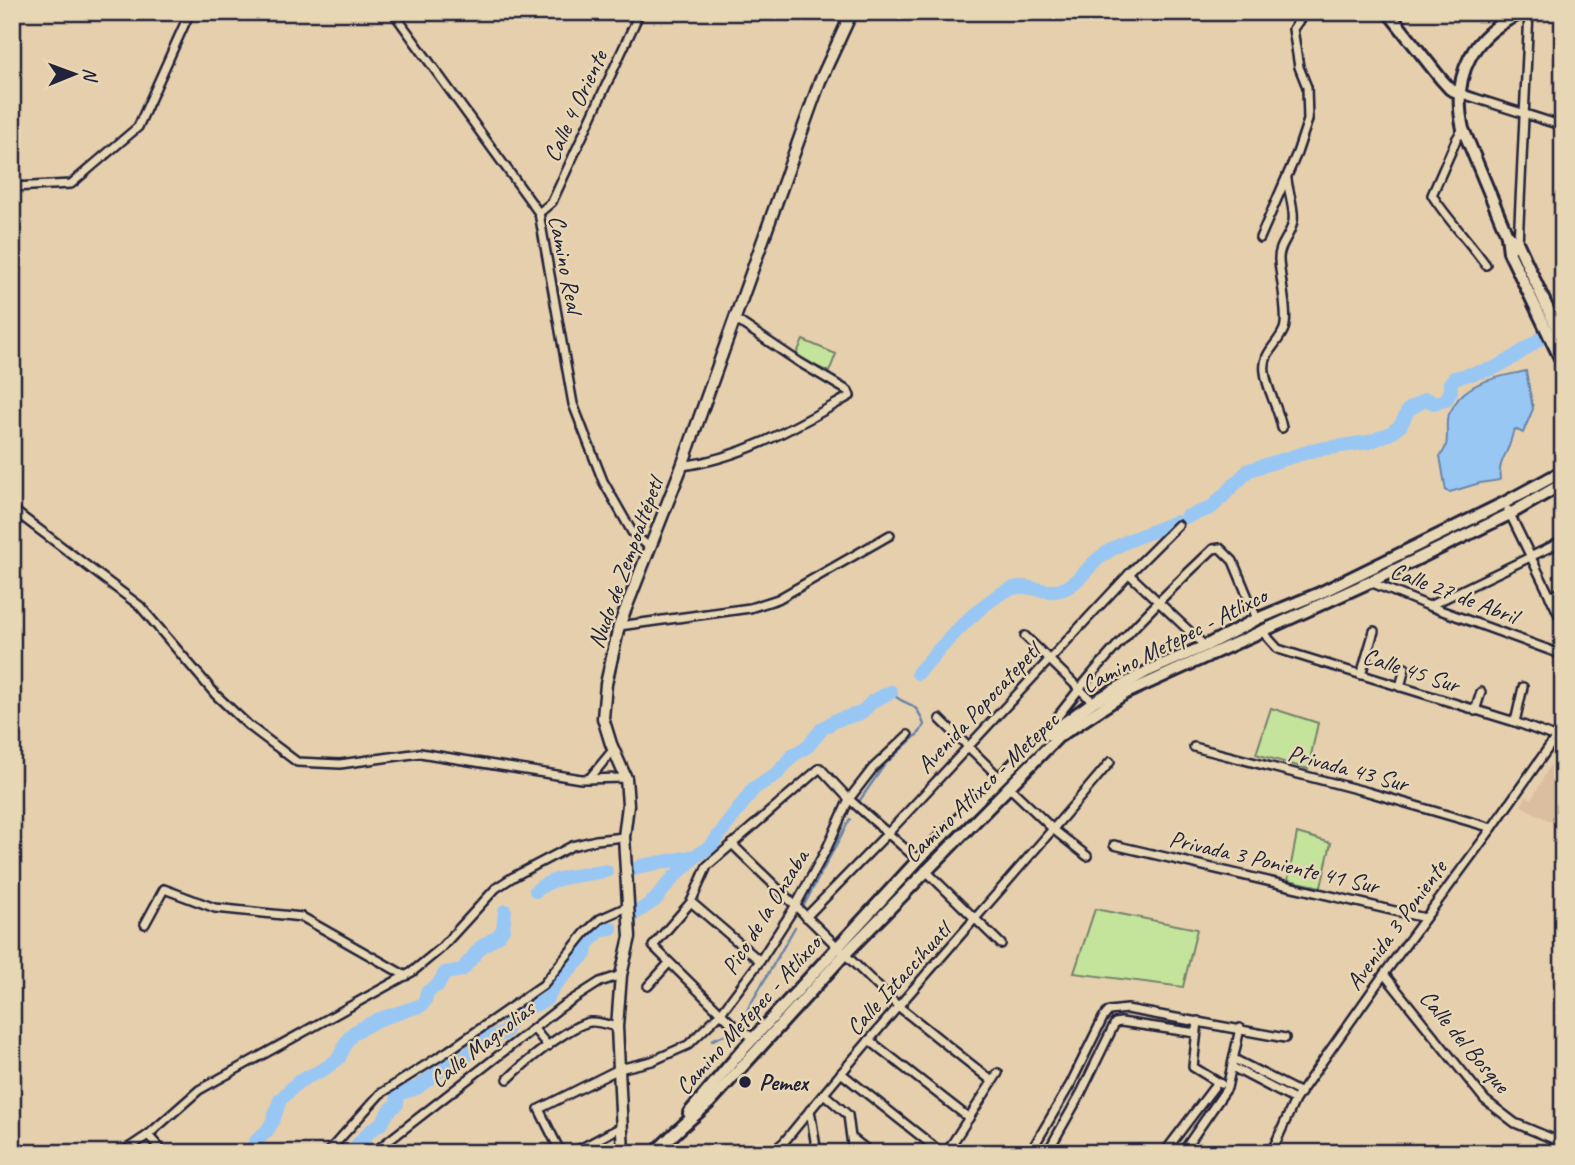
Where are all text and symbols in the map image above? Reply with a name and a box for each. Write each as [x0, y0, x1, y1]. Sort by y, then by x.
north arrow [38, 38, 108, 108]
street label: Calle 4 Oriente [536, 43, 615, 167]
text: N [78, 68, 102, 83]
street label: Camino Real [542, 213, 591, 319]
street label: Nudo de Zempoaltépetl [580, 470, 671, 652]
street label: Calle 27 de Abril [1386, 555, 1525, 632]
street label: Camino Metepec - Atlixco [1076, 579, 1274, 700]
street label: Avenida Popocatepetl [910, 634, 1049, 779]
street label: Calle 45 Sur [1359, 640, 1465, 700]
street label: Camino Atlixco - Metepec [897, 704, 1066, 869]
street label: Privada 43 Sur [1285, 738, 1414, 799]
street label: Privada 3 Poniente 41 Sur [1166, 823, 1384, 901]
street label: Pico de la Onzaba [715, 842, 817, 980]
street label: Avenida 3 Poniente [1339, 852, 1454, 996]
street label: Calle Iztaccíhuatl [839, 913, 959, 1042]
street label: Camino Metepec - Atlixco [669, 927, 829, 1101]
street label: Calle del Bosque [1413, 983, 1518, 1100]
street label: Calle Magnolias [424, 993, 542, 1094]
place label: Pemex [759, 1067, 810, 1097]
marker: Pemex [737, 1074, 753, 1090]

